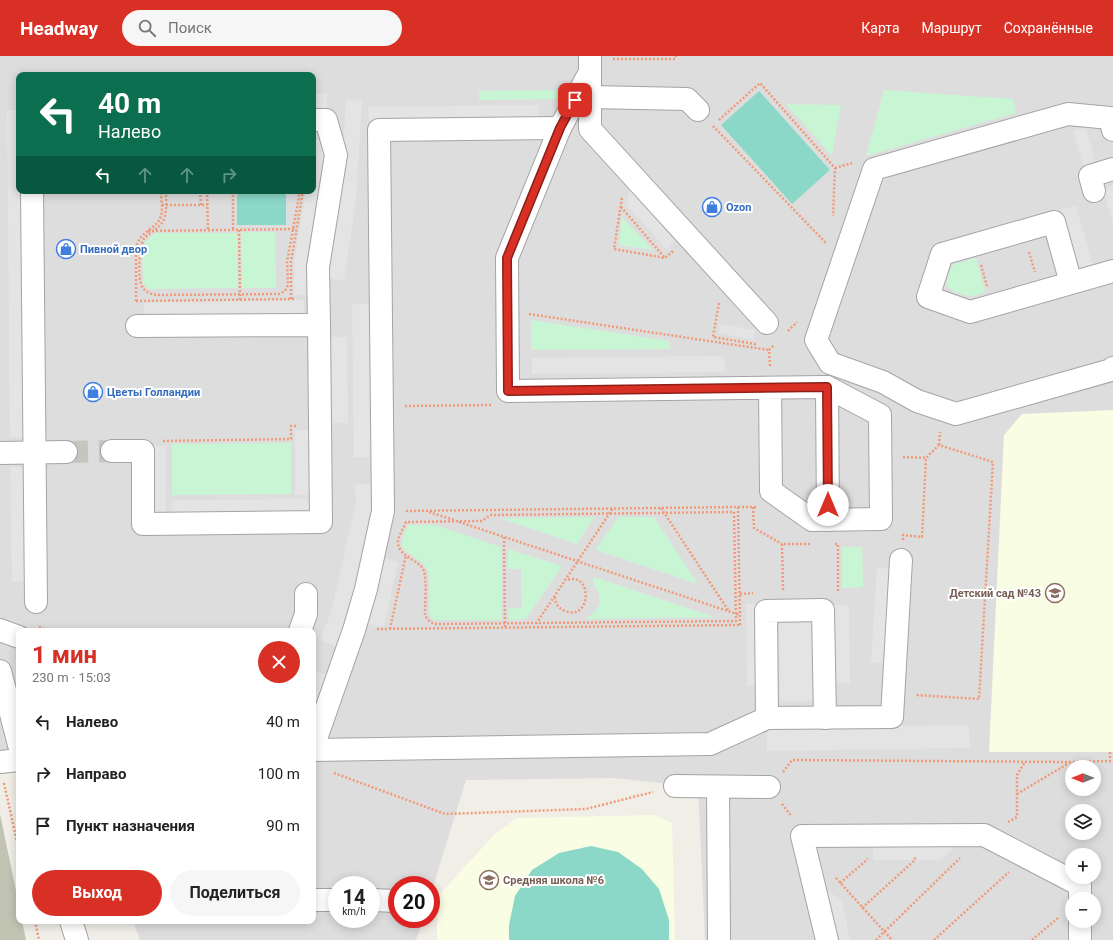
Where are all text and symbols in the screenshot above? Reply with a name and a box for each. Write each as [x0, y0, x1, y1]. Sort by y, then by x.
search box [122, 10, 402, 46]
text: Headway [20, 17, 98, 40]
icon: search [136, 17, 158, 39]
text: Поиск [168, 19, 212, 37]
text: Карта [861, 20, 900, 36]
text: Маршрут [922, 20, 982, 36]
text: Сохранённые [1004, 20, 1093, 36]
pin [558, 83, 592, 117]
text: 40 m [98, 87, 161, 120]
icon: left [32, 88, 84, 140]
icon: arrive [564, 89, 586, 111]
text: Налево [98, 121, 161, 142]
icon: left [92, 164, 114, 186]
icon: ahead [134, 164, 156, 186]
icon: ahead [176, 164, 198, 186]
icon: right [218, 164, 240, 186]
shop icon: Ozon [701, 196, 723, 218]
place label: Ozon [726, 201, 751, 214]
shop icon: Пивной двор [55, 238, 77, 260]
place label: Пивной двор [80, 243, 147, 256]
shop icon: Цветы Голландии [82, 381, 104, 403]
place label: Цветы Голландии [107, 386, 200, 399]
position arrow [807, 484, 849, 526]
school or university icon: Детский сад №43 [1044, 582, 1066, 604]
place label: Детский сад №43 [950, 587, 1041, 600]
text: 1 мин [32, 641, 97, 669]
button: close [258, 641, 300, 683]
text: 230 m · 15:03 [32, 670, 111, 685]
icon: left [32, 711, 54, 733]
text: Налево [66, 713, 118, 731]
text: 40 m [266, 713, 300, 731]
north arrow [1065, 760, 1101, 796]
map controls [1065, 760, 1101, 928]
icon: right [32, 763, 54, 785]
text: Направо [66, 765, 127, 783]
text: 100 m [258, 765, 300, 783]
button: layers [1065, 804, 1101, 840]
icon: arrive [32, 815, 54, 837]
text: Пункт назначения [66, 817, 195, 835]
text: 90 m [266, 817, 300, 835]
button: + [1065, 848, 1101, 884]
school or university icon: Средняя школа №6 [478, 869, 500, 891]
button: Выход [32, 870, 162, 916]
button: Поделиться [170, 870, 300, 916]
place label: Средняя школа №6 [503, 874, 604, 887]
speed limit sign: 20 [388, 876, 440, 928]
text: 14 [343, 885, 365, 909]
button: − [1065, 892, 1101, 928]
text: km/h [342, 906, 366, 917]

